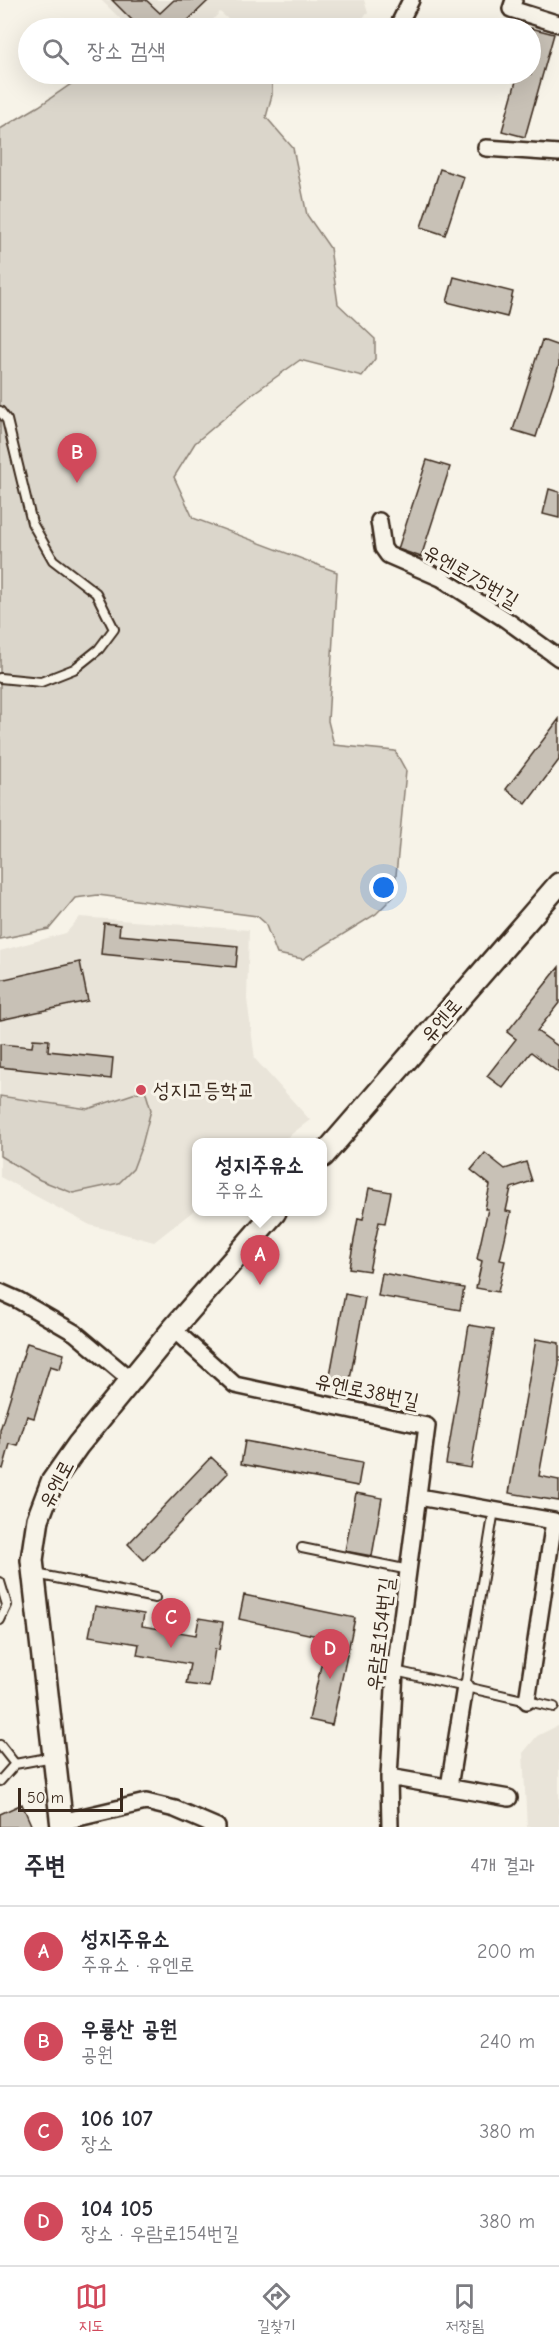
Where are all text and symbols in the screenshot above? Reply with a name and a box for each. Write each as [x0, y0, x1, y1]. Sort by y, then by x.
search box [18, 18, 541, 84]
icon: search [39, 35, 72, 68]
text: 장소 검색 [87, 38, 165, 64]
pin: B [58, 434, 97, 483]
street label: 유엔로75번길 [419, 539, 523, 613]
your location [369, 873, 398, 902]
street label: 유엔로 [415, 993, 467, 1047]
place label: 성지고등학교 [153, 1078, 254, 1102]
marker: 성지고등학교 [134, 1083, 148, 1097]
popup [192, 1138, 327, 1216]
text: 성지주유소 [215, 1152, 304, 1178]
text: 주유소 [215, 1179, 264, 1202]
pin: A [240, 1236, 280, 1285]
street label: 유엔로38번길 [313, 1368, 421, 1414]
street label: 유엔로 [34, 1456, 78, 1512]
street label: 우람로154번길 [361, 1576, 399, 1692]
pin: C [152, 1598, 190, 1648]
pin: D [310, 1630, 350, 1679]
scale bar [18, 1785, 123, 1812]
text: 50 m [27, 1789, 64, 1807]
text: 주변 [24, 1851, 66, 1881]
text: 4개 결과 [470, 1854, 535, 1877]
text: 성지주유소 [81, 1926, 170, 1952]
text: A [38, 1940, 49, 1963]
text: 200 m [477, 1940, 535, 1963]
text: 주유소 · 유엔로 [81, 1953, 194, 1976]
text: 우룡산 공원 [81, 2016, 177, 2042]
text: B [37, 2030, 50, 2053]
text: 240 m [480, 2030, 535, 2053]
text: 공원 [81, 2043, 113, 2066]
text: 106 107 [81, 2106, 153, 2132]
text: C [37, 2120, 50, 2143]
text: 380 m [479, 2120, 535, 2143]
text: 장소 [81, 2132, 113, 2155]
text: 104 105 [81, 2196, 153, 2222]
text: D [37, 2210, 50, 2233]
text: 380 m [479, 2210, 535, 2233]
text: 장소 · 우람로154번길 [81, 2222, 239, 2245]
tab: 지도 [75, 2280, 108, 2336]
tab: 길찾기 [257, 2280, 296, 2336]
tab: 저장됨 [446, 2280, 484, 2336]

